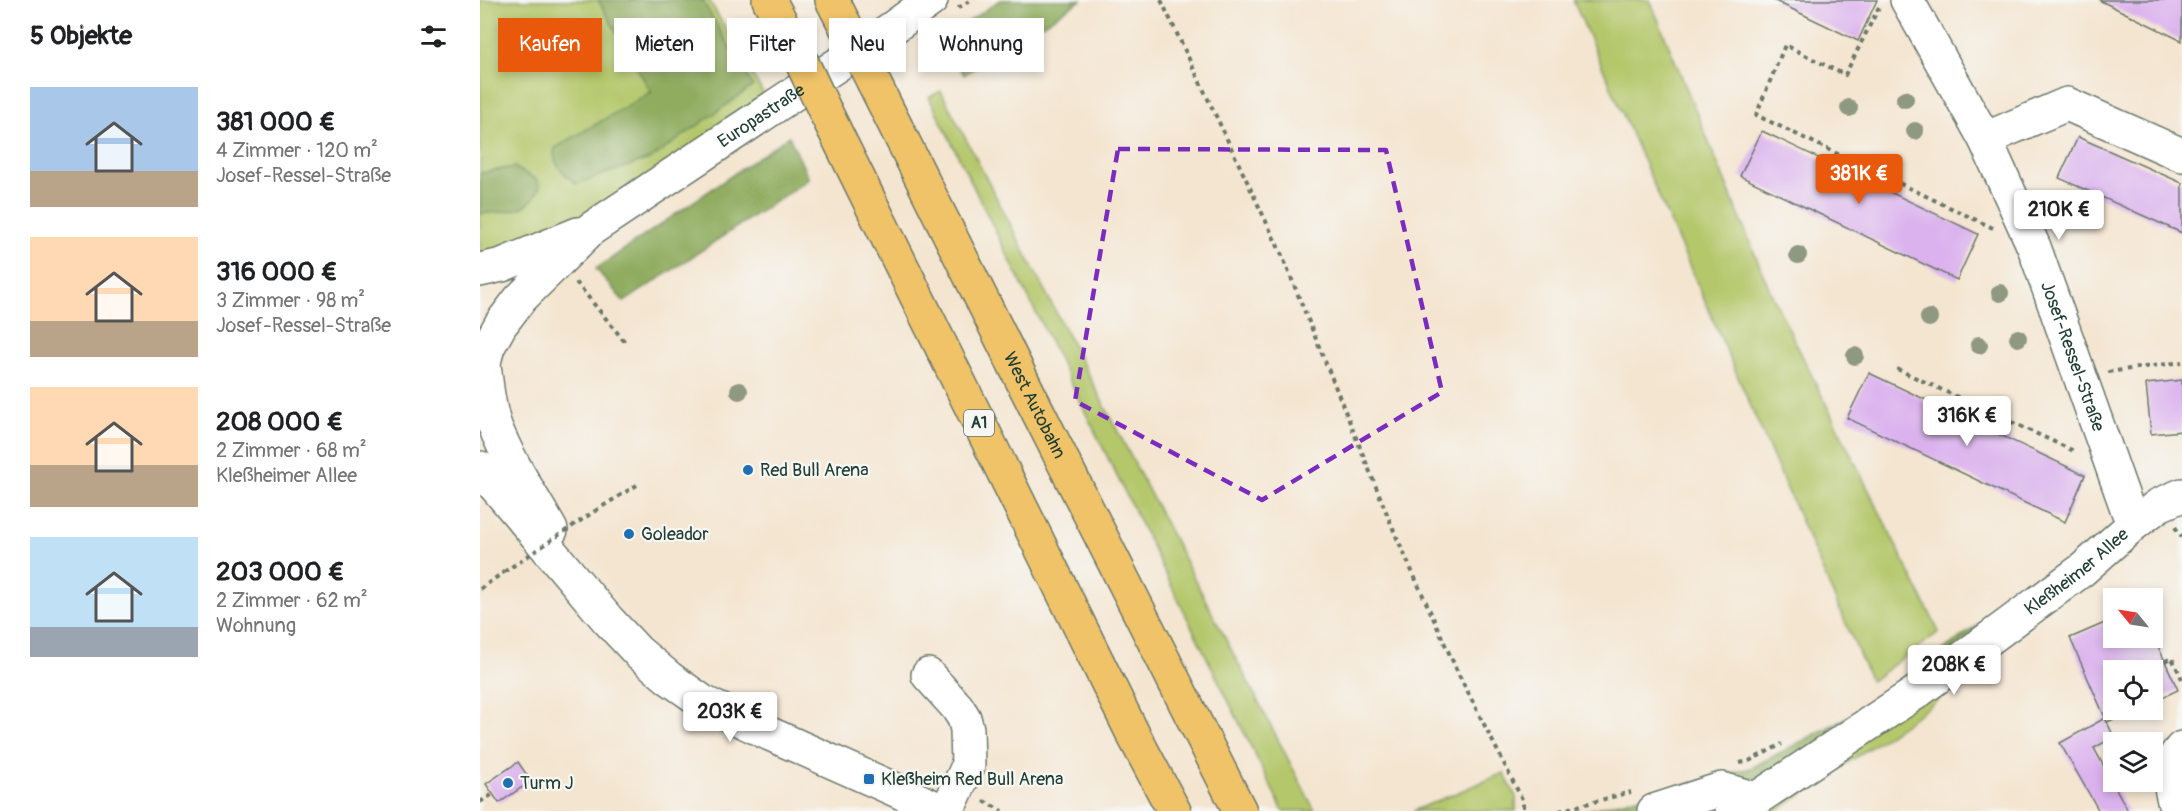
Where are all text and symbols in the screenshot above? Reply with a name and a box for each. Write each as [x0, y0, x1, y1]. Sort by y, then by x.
chip: Kaufen [498, 18, 602, 72]
chip: Mieten [614, 18, 715, 72]
chip: Filter [727, 18, 817, 72]
chip: Neu [829, 18, 906, 72]
chip: Wohnung [918, 18, 1044, 72]
text: 5 Objekte [30, 20, 132, 52]
icon: filters [417, 20, 450, 53]
street label: Europastraße [713, 78, 809, 153]
text: 381 000 € [216, 106, 336, 138]
icon: home [78, 111, 150, 183]
text: 4 Zimmer · 120 m² [216, 138, 378, 163]
pin: 381K € [1810, 154, 1908, 205]
text: 381K € [1830, 161, 1888, 186]
text: Josef-Ressel-Straße [216, 163, 391, 188]
pin: 210K € [2010, 190, 2108, 241]
text: 210K € [2028, 197, 2090, 222]
text: 316 000 € [216, 256, 338, 288]
icon: home [78, 261, 150, 333]
street label: Josef-Ressel-Straße [2036, 278, 2110, 435]
text: 3 Zimmer · 98 m² [216, 288, 365, 313]
text: Josef-Ressel-Straße [216, 313, 391, 338]
street label: West Autobahn [998, 348, 1071, 462]
pin: 316K € [1918, 396, 2016, 447]
text: 316K € [1937, 403, 1997, 428]
text: 208 000 € [216, 406, 343, 438]
road number: A1 [964, 410, 994, 436]
icon: home [78, 411, 150, 483]
text: 2 Zimmer · 68 m² [216, 438, 367, 463]
place label: Red Bull Arena [760, 459, 869, 482]
text: Kleßheimer Allee [216, 463, 357, 488]
marker: Red Bull Arena [741, 463, 755, 477]
place label: Goleador [641, 523, 709, 546]
street label: Kleßheimer Allee [2020, 523, 2133, 620]
marker: Goleador [622, 527, 636, 541]
text: 203 000 € [216, 556, 345, 588]
icon: home [78, 561, 150, 633]
text: 2 Zimmer · 62 m² [216, 588, 368, 613]
north arrow [2103, 588, 2163, 648]
map controls [2103, 588, 2163, 792]
text: Wohnung [216, 613, 296, 638]
pin: 208K € [1905, 645, 2003, 696]
text: 208K € [1922, 652, 1986, 677]
button: locate [2103, 660, 2163, 720]
pin: 203K € [681, 692, 779, 743]
text: 203K € [697, 699, 763, 724]
button: layers [2103, 732, 2163, 792]
place label: Kleßheim Red Bull Arena [881, 768, 1063, 791]
place label: Turm J [520, 772, 573, 795]
marker: Kleßheim Red Bull Arena [862, 772, 876, 786]
marker: Turm J [501, 776, 515, 790]

